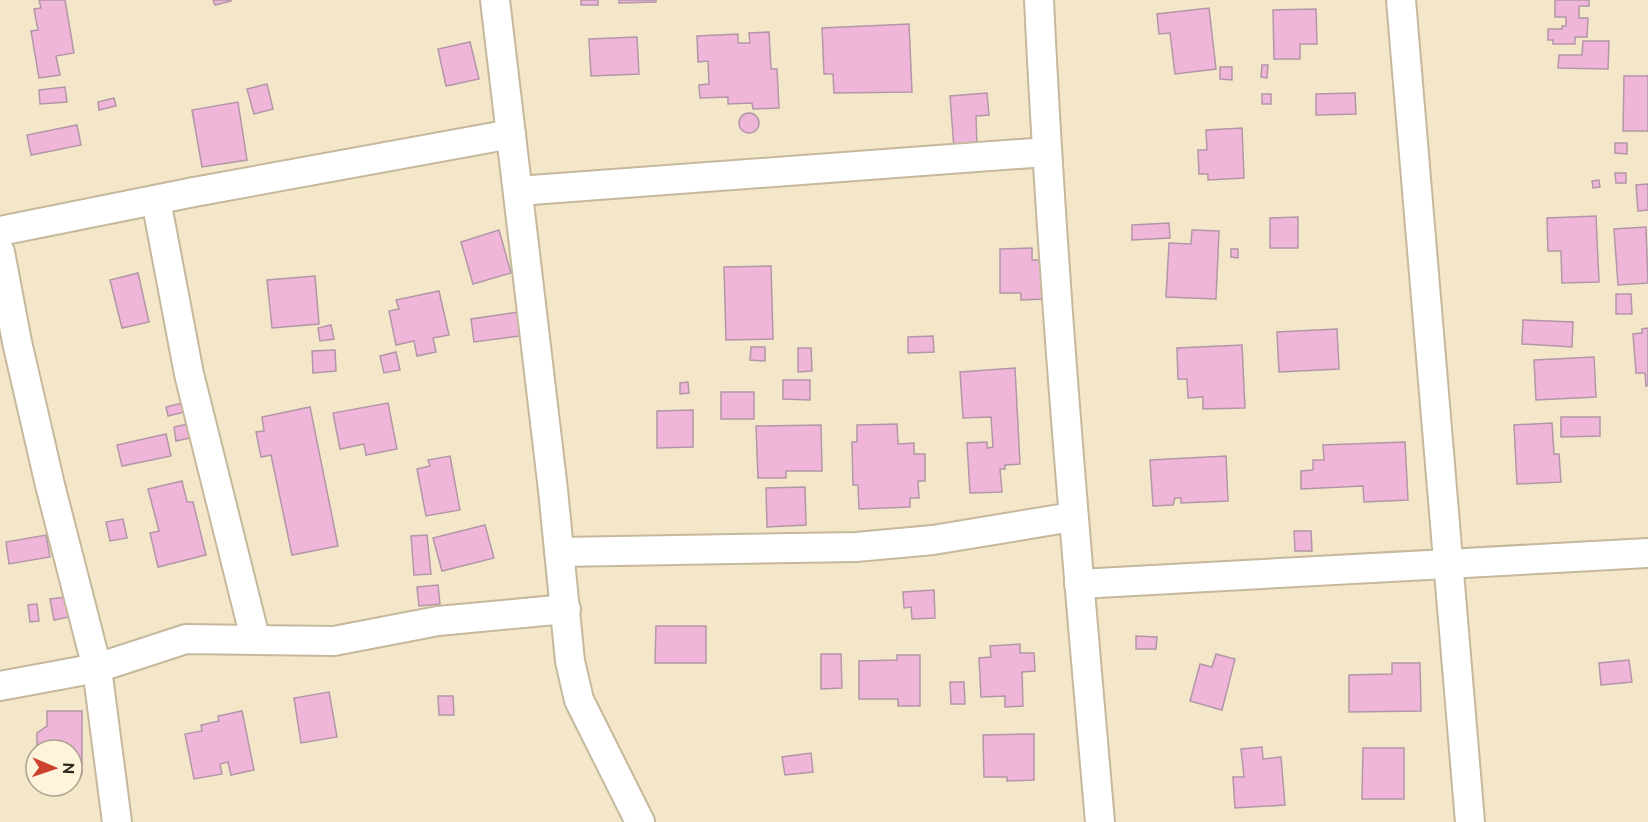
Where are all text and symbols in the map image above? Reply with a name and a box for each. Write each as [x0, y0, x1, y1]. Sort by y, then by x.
north arrow [24, 738, 84, 798]
text: N [60, 762, 78, 775]

